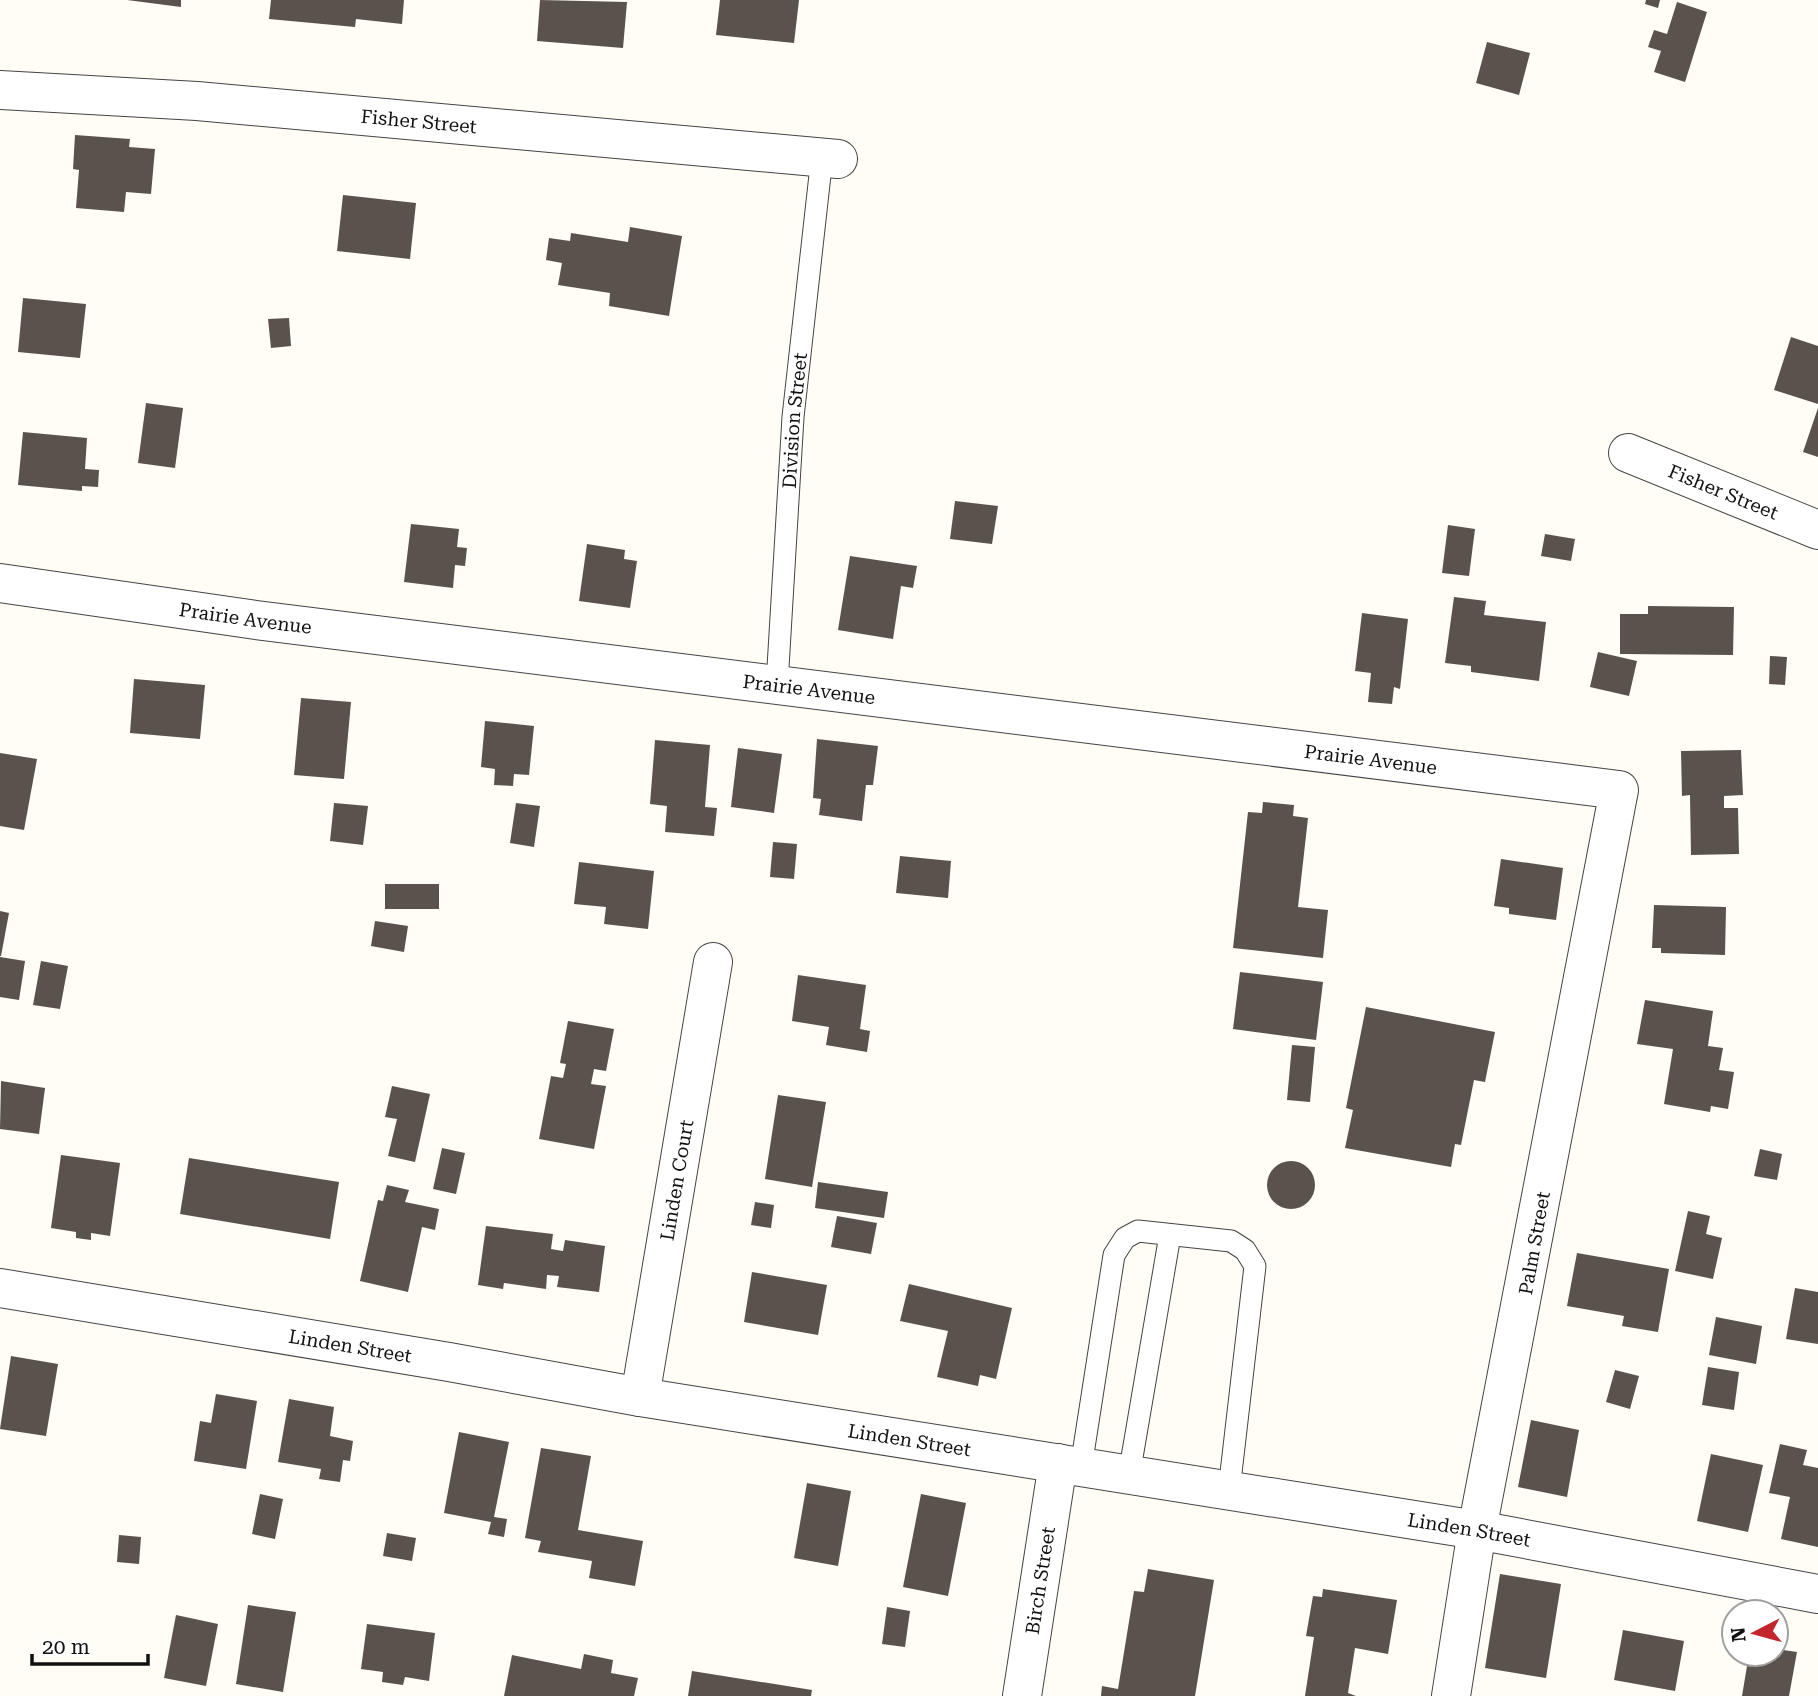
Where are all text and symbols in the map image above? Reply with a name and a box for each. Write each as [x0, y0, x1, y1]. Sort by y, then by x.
street label: Fisher Street [360, 105, 478, 138]
street label: Division Street [778, 352, 812, 489]
street label: Fisher Street [1665, 460, 1782, 525]
street label: Prairie Avenue [178, 598, 313, 639]
street label: Prairie Avenue [741, 670, 877, 709]
street label: Prairie Avenue [1303, 740, 1438, 779]
street label: Linden Court [655, 1118, 698, 1242]
street label: Palm Street [1514, 1190, 1555, 1297]
street label: Linden Street [287, 1325, 413, 1368]
street label: Linden Street [846, 1419, 973, 1461]
street label: Linden Street [1406, 1508, 1533, 1552]
street label: Birch Street [1021, 1525, 1060, 1636]
north arrow [1720, 1598, 1790, 1668]
scale bar [32, 1622, 147, 1666]
text: N [1726, 1626, 1751, 1643]
text: 20 m [42, 1635, 90, 1659]

